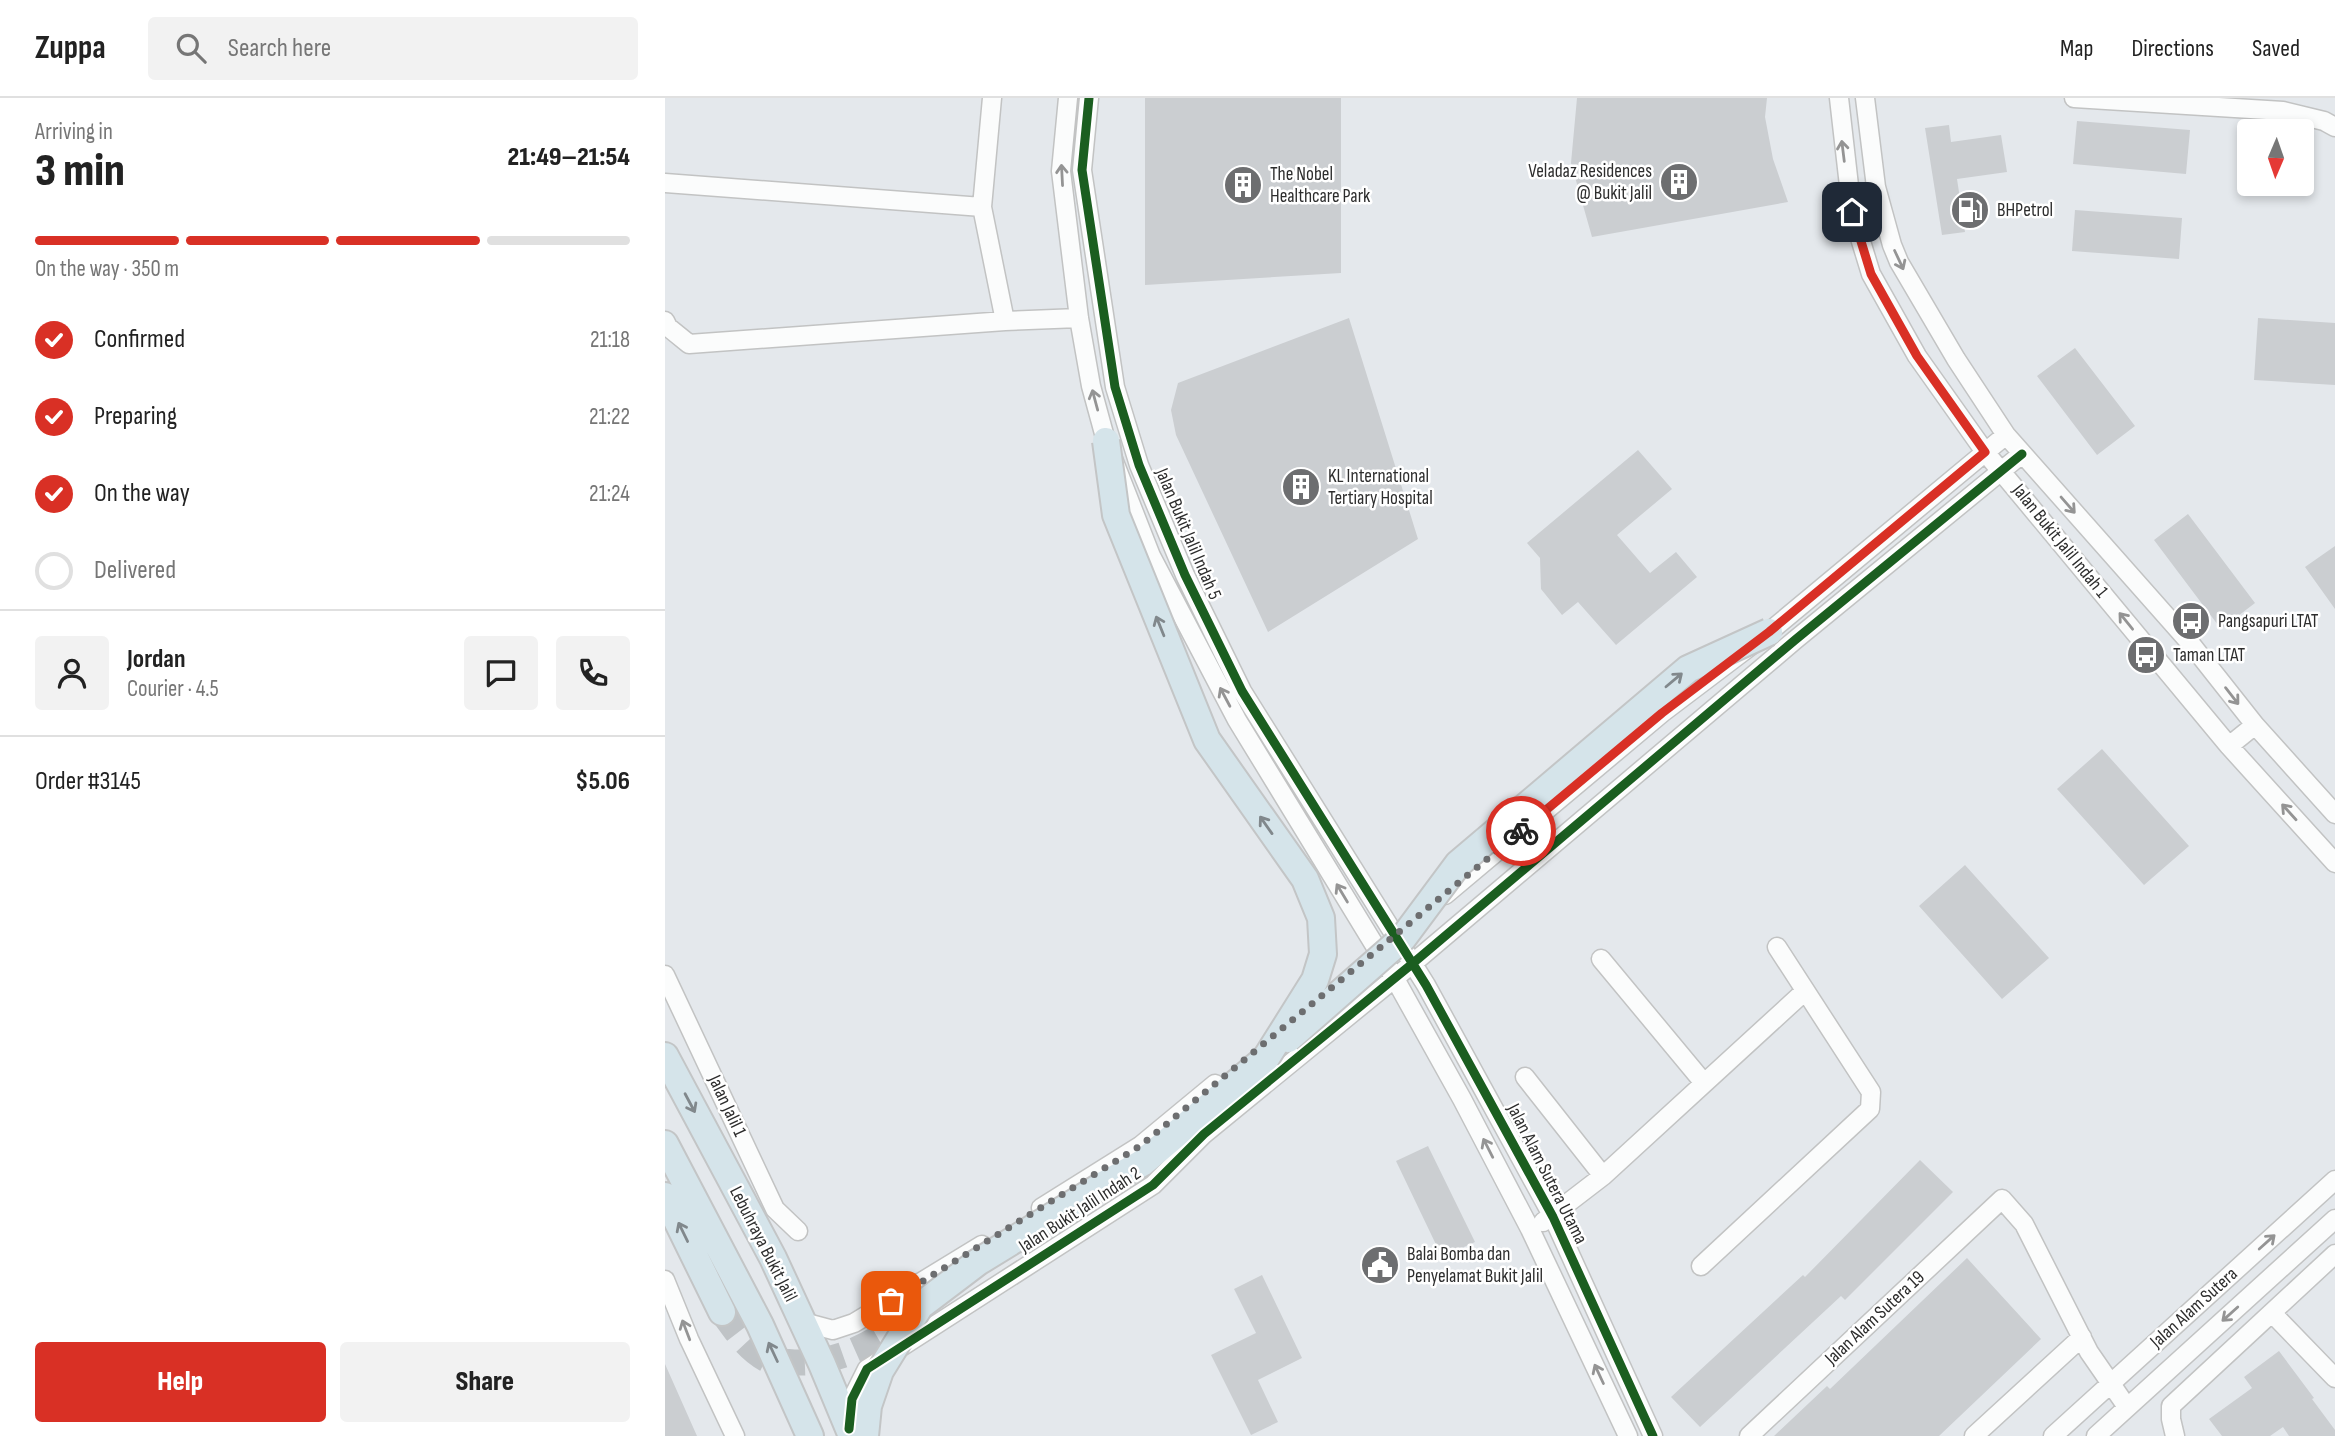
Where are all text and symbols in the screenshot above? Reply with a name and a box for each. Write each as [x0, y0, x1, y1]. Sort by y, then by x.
search box [148, 17, 638, 80]
text: Zuppa [35, 28, 106, 68]
icon: search [172, 29, 210, 67]
text: Search here [228, 33, 331, 64]
text: Map [2060, 34, 2093, 63]
text: Directions [2131, 34, 2214, 63]
text: Saved [2252, 34, 2300, 63]
text: Arriving in [35, 118, 113, 146]
north arrow [2237, 119, 2313, 196]
map controls [2237, 119, 2314, 196]
one-way arrow [1837, 141, 1850, 163]
text: 21:49–21:54 [508, 142, 630, 173]
text: 3 min [35, 144, 125, 199]
place label: Veladaz Residences @ Bukit Jalil [1528, 160, 1652, 205]
building icon: Veladaz Residences @ Bukit Jalil [1658, 161, 1700, 203]
place label: The Nobel Healthcare Park [1270, 163, 1371, 208]
one-way arrow [1056, 164, 1069, 187]
building icon: The Nobel Healthcare Park [1222, 164, 1264, 206]
pin [1822, 182, 1882, 242]
fuel station icon: BHPetrol [1949, 189, 1991, 231]
icon: home [1833, 193, 1871, 231]
place label: BHPetrol [1997, 199, 2053, 222]
one-way arrow [1893, 249, 1906, 270]
text: On the way · 350 m [35, 255, 179, 283]
icon: check [35, 321, 73, 359]
text: Confirmed [94, 324, 185, 355]
text: 21:18 [590, 326, 630, 354]
one-way arrow [1088, 389, 1101, 412]
icon: check [35, 398, 73, 436]
text: Preparing [94, 401, 177, 432]
text: 21:22 [589, 403, 630, 431]
street label: Jalan Bukit Jalil Indah 5 [1150, 464, 1226, 603]
place label: KL International Tertiary Hospital [1328, 465, 1433, 510]
building icon: KL International Tertiary Hospital [1280, 466, 1322, 508]
icon: check [35, 475, 73, 513]
text: On the way [94, 478, 190, 509]
street label: Jalan Bukit Jalil Indah 1 [2007, 479, 2113, 603]
text: 21:24 [589, 480, 630, 508]
one-way arrow [2060, 496, 2076, 514]
text: Delivered [94, 555, 176, 586]
bus stop icon: Pangsapuri LTAT [2170, 600, 2212, 642]
place label: Pangsapuri LTAT [2218, 610, 2319, 633]
one-way arrow [2118, 612, 2133, 630]
one-way arrow [1153, 615, 1166, 637]
bus stop icon: Taman LTAT [2125, 634, 2167, 676]
button: person [35, 636, 109, 710]
button: chat [464, 636, 538, 710]
button: phone [556, 636, 630, 710]
text: Jordan [127, 644, 185, 675]
place label: Taman LTAT [2173, 644, 2246, 667]
one-way arrow [1665, 672, 1683, 688]
text: Courier · 4.5 [127, 675, 219, 703]
one-way arrow [2224, 686, 2240, 704]
one-way arrow [1218, 687, 1232, 708]
text: Order #3145 [35, 766, 141, 797]
text: $5.06 [575, 766, 630, 797]
courier [1486, 796, 1556, 866]
one-way arrow [2281, 803, 2297, 821]
icon: bike [1502, 812, 1540, 850]
one-way arrow [1259, 816, 1273, 835]
one-way arrow [1334, 883, 1348, 903]
street label: Jalan Jalil 1 [702, 1071, 751, 1141]
one-way arrow [684, 1092, 697, 1113]
street label: Jalan Alam Sutera Utama [1501, 1099, 1592, 1248]
one-way arrow [1480, 1138, 1494, 1159]
street label: Jalan Bukit Jalil Indah 2 [1014, 1162, 1145, 1258]
street label: Lebuhraya Bukit Jalil [724, 1182, 802, 1306]
one-way arrow [675, 1222, 689, 1243]
one-way arrow [2257, 1234, 2275, 1250]
place label: Balai Bomba dan Penyelamat Bukit Jalil [1407, 1243, 1543, 1288]
public building icon: Balai Bomba dan Penyelamat Bukit Jalil [1359, 1244, 1401, 1286]
street label: Jalan Alam Sutera [2145, 1263, 2242, 1354]
street label: Jalan Alam Sutera 19 [1820, 1266, 1929, 1371]
pin [861, 1271, 921, 1331]
icon: bag [872, 1282, 910, 1320]
one-way arrow [2221, 1306, 2239, 1322]
one-way arrow [678, 1319, 691, 1341]
button: Help [35, 1342, 326, 1422]
button: Share [340, 1342, 630, 1422]
one-way arrow [766, 1342, 779, 1363]
one-way arrow [1592, 1364, 1605, 1385]

